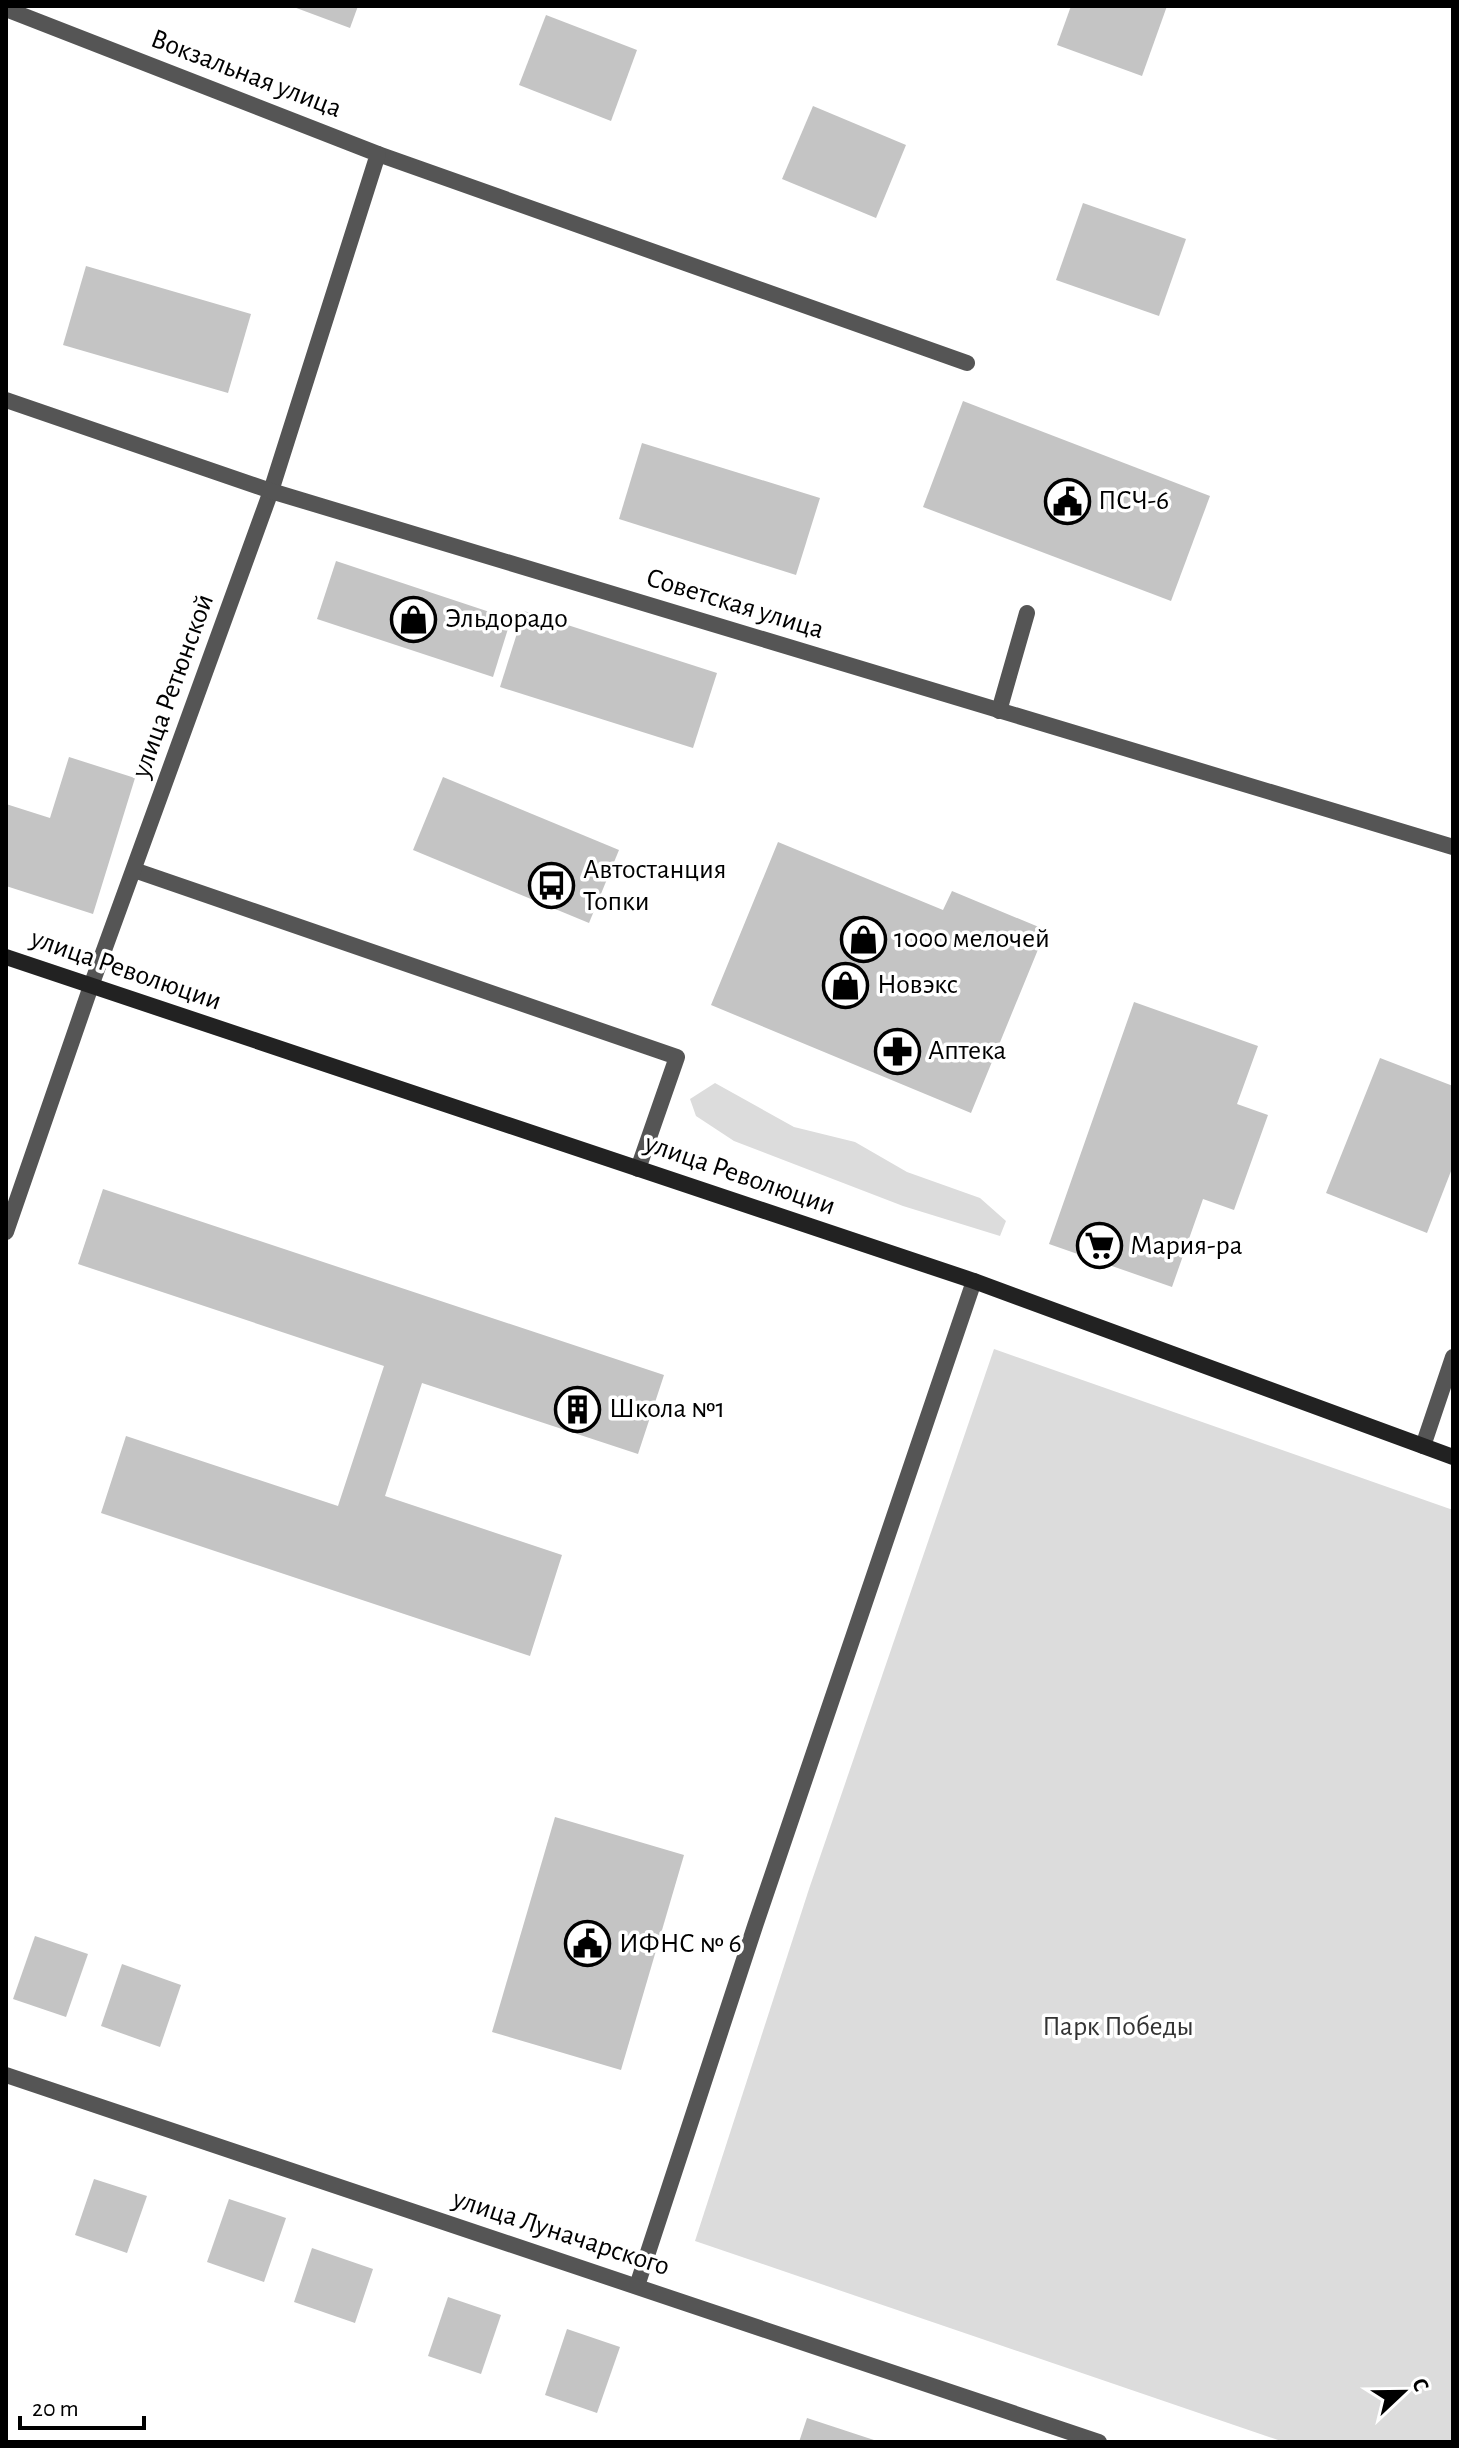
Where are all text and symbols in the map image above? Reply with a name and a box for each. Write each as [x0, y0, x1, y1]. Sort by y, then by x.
street label: Вокзальная улица [147, 25, 345, 123]
public building icon: ПСЧ-6 [1043, 477, 1091, 525]
place label: ПСЧ-6 [1098, 487, 1169, 515]
street label: Советская улица [643, 564, 827, 644]
street label: улица Ретюнской [126, 590, 219, 782]
shop icon: Эльдорадо [390, 595, 438, 643]
place label: Эльдорадо [445, 605, 568, 633]
place label: Автостанция Топки [583, 856, 727, 916]
bus stop icon: Автостанция Топки [528, 862, 576, 910]
shop icon: 1000 мелочей [839, 915, 887, 963]
street label: улица Революции [26, 924, 225, 1016]
place label: 1000 мелочей [894, 925, 1050, 953]
shop icon: Новэкс [822, 961, 870, 1009]
place label: Новэкс [877, 971, 958, 999]
pharmacy icon: Аптека [873, 1027, 921, 1075]
place label: Аптека [928, 1037, 1006, 1065]
street label: улица Революции [640, 1129, 839, 1221]
supermarket icon: Мария-ра [1075, 1222, 1123, 1270]
place label: Мария-ра [1130, 1232, 1243, 1260]
building icon: Школа №1 [554, 1385, 602, 1433]
place label: Школа №1 [609, 1395, 725, 1423]
public building icon: ИФНС № 6 [564, 1920, 612, 1968]
place label: ИФНС № 6 [619, 1930, 742, 1958]
park label: Парк Победы [1042, 2013, 1194, 2041]
street label: улица Луначарского [448, 2184, 673, 2281]
north arrow [1363, 2352, 1443, 2432]
text: С [1408, 2375, 1433, 2395]
scale bar [20, 2380, 144, 2430]
text: 20 m [32, 2397, 79, 2421]

